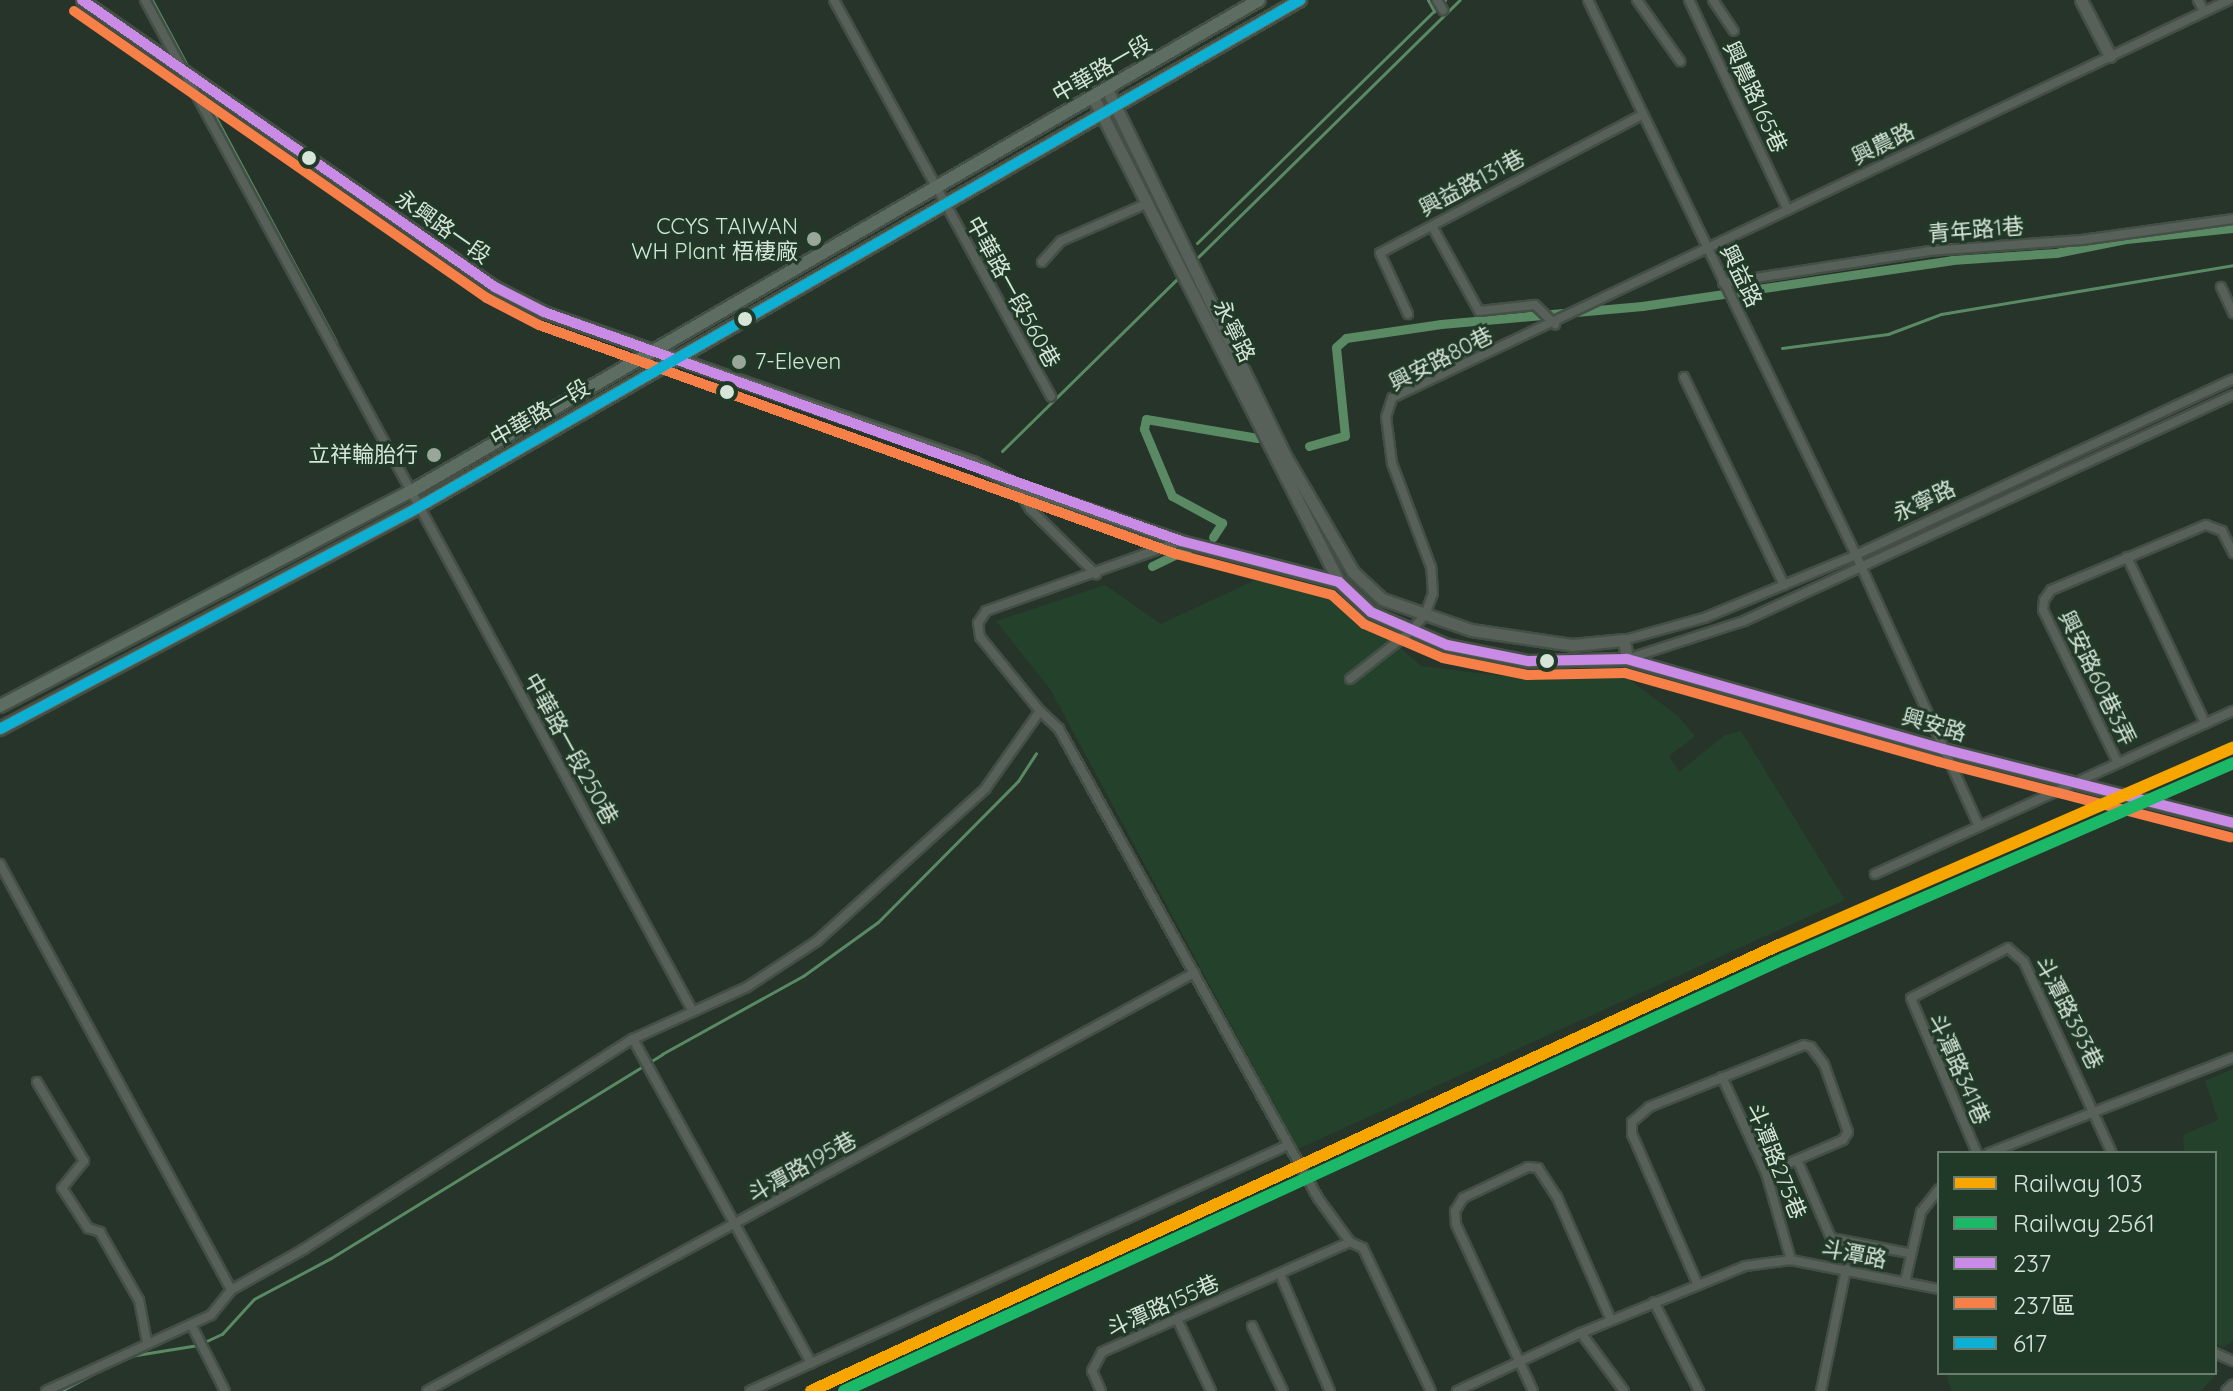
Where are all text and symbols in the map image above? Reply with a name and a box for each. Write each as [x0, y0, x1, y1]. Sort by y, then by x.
street label: 中華路一段 [1048, 30, 1156, 108]
street label: 興農路165巷 [1718, 37, 1792, 157]
street label: 興農路 [1848, 118, 1918, 170]
street label: 興益路131巷 [1415, 144, 1529, 222]
unlabelled marker [301, 150, 317, 166]
street label: 永興路一段 [390, 185, 496, 269]
street label: 中華路一段560巷 [961, 212, 1065, 372]
place label: CCYS TAIWAN WH Plant 梧棲廠 [631, 213, 798, 264]
street label: 青年路1巷 [1927, 213, 2025, 247]
marker: CCYS TAIWAN WH Plant 梧棲廠 [805, 230, 823, 248]
street label: 興益路 [1715, 241, 1767, 311]
street label: 永寧路 [1208, 296, 1260, 366]
unlabelled marker [737, 311, 753, 327]
street label: 興安路80巷 [1385, 322, 1497, 396]
place label: 7-Eleven [755, 349, 841, 375]
marker: 7-Eleven [730, 353, 748, 371]
street label: 中華路一段 [486, 374, 594, 452]
unlabelled marker [719, 384, 735, 400]
place label: 立祥輪胎行 [308, 442, 418, 468]
marker: 立祥輪胎行 [425, 446, 443, 464]
street label: 永寧路 [1889, 475, 1959, 527]
street label: 興安路60巷3弄 [2053, 606, 2141, 750]
unlabelled marker [1539, 653, 1555, 669]
street label: 中華路一段250巷 [518, 669, 624, 829]
street label: 興安路 [1899, 703, 1969, 747]
street label: 斗潭路393巷 [2029, 952, 2109, 1074]
street label: 斗潭路341巷 [1923, 1009, 1995, 1129]
street label: 斗潭路275巷 [1741, 1099, 1811, 1223]
street label: 斗潭路195巷 [743, 1126, 861, 1208]
legend [1937, 1151, 2217, 1375]
text: Railway 103 [2013, 1168, 2143, 1198]
text: Railway 2561 [2013, 1208, 2155, 1238]
street label: 斗潭路 [1819, 1235, 1889, 1273]
text: 237 [2013, 1248, 2051, 1278]
street label: 斗潭路155巷 [1103, 1270, 1223, 1342]
text: 237區 [2013, 1290, 2075, 1320]
text: 617 [2013, 1328, 2047, 1358]

